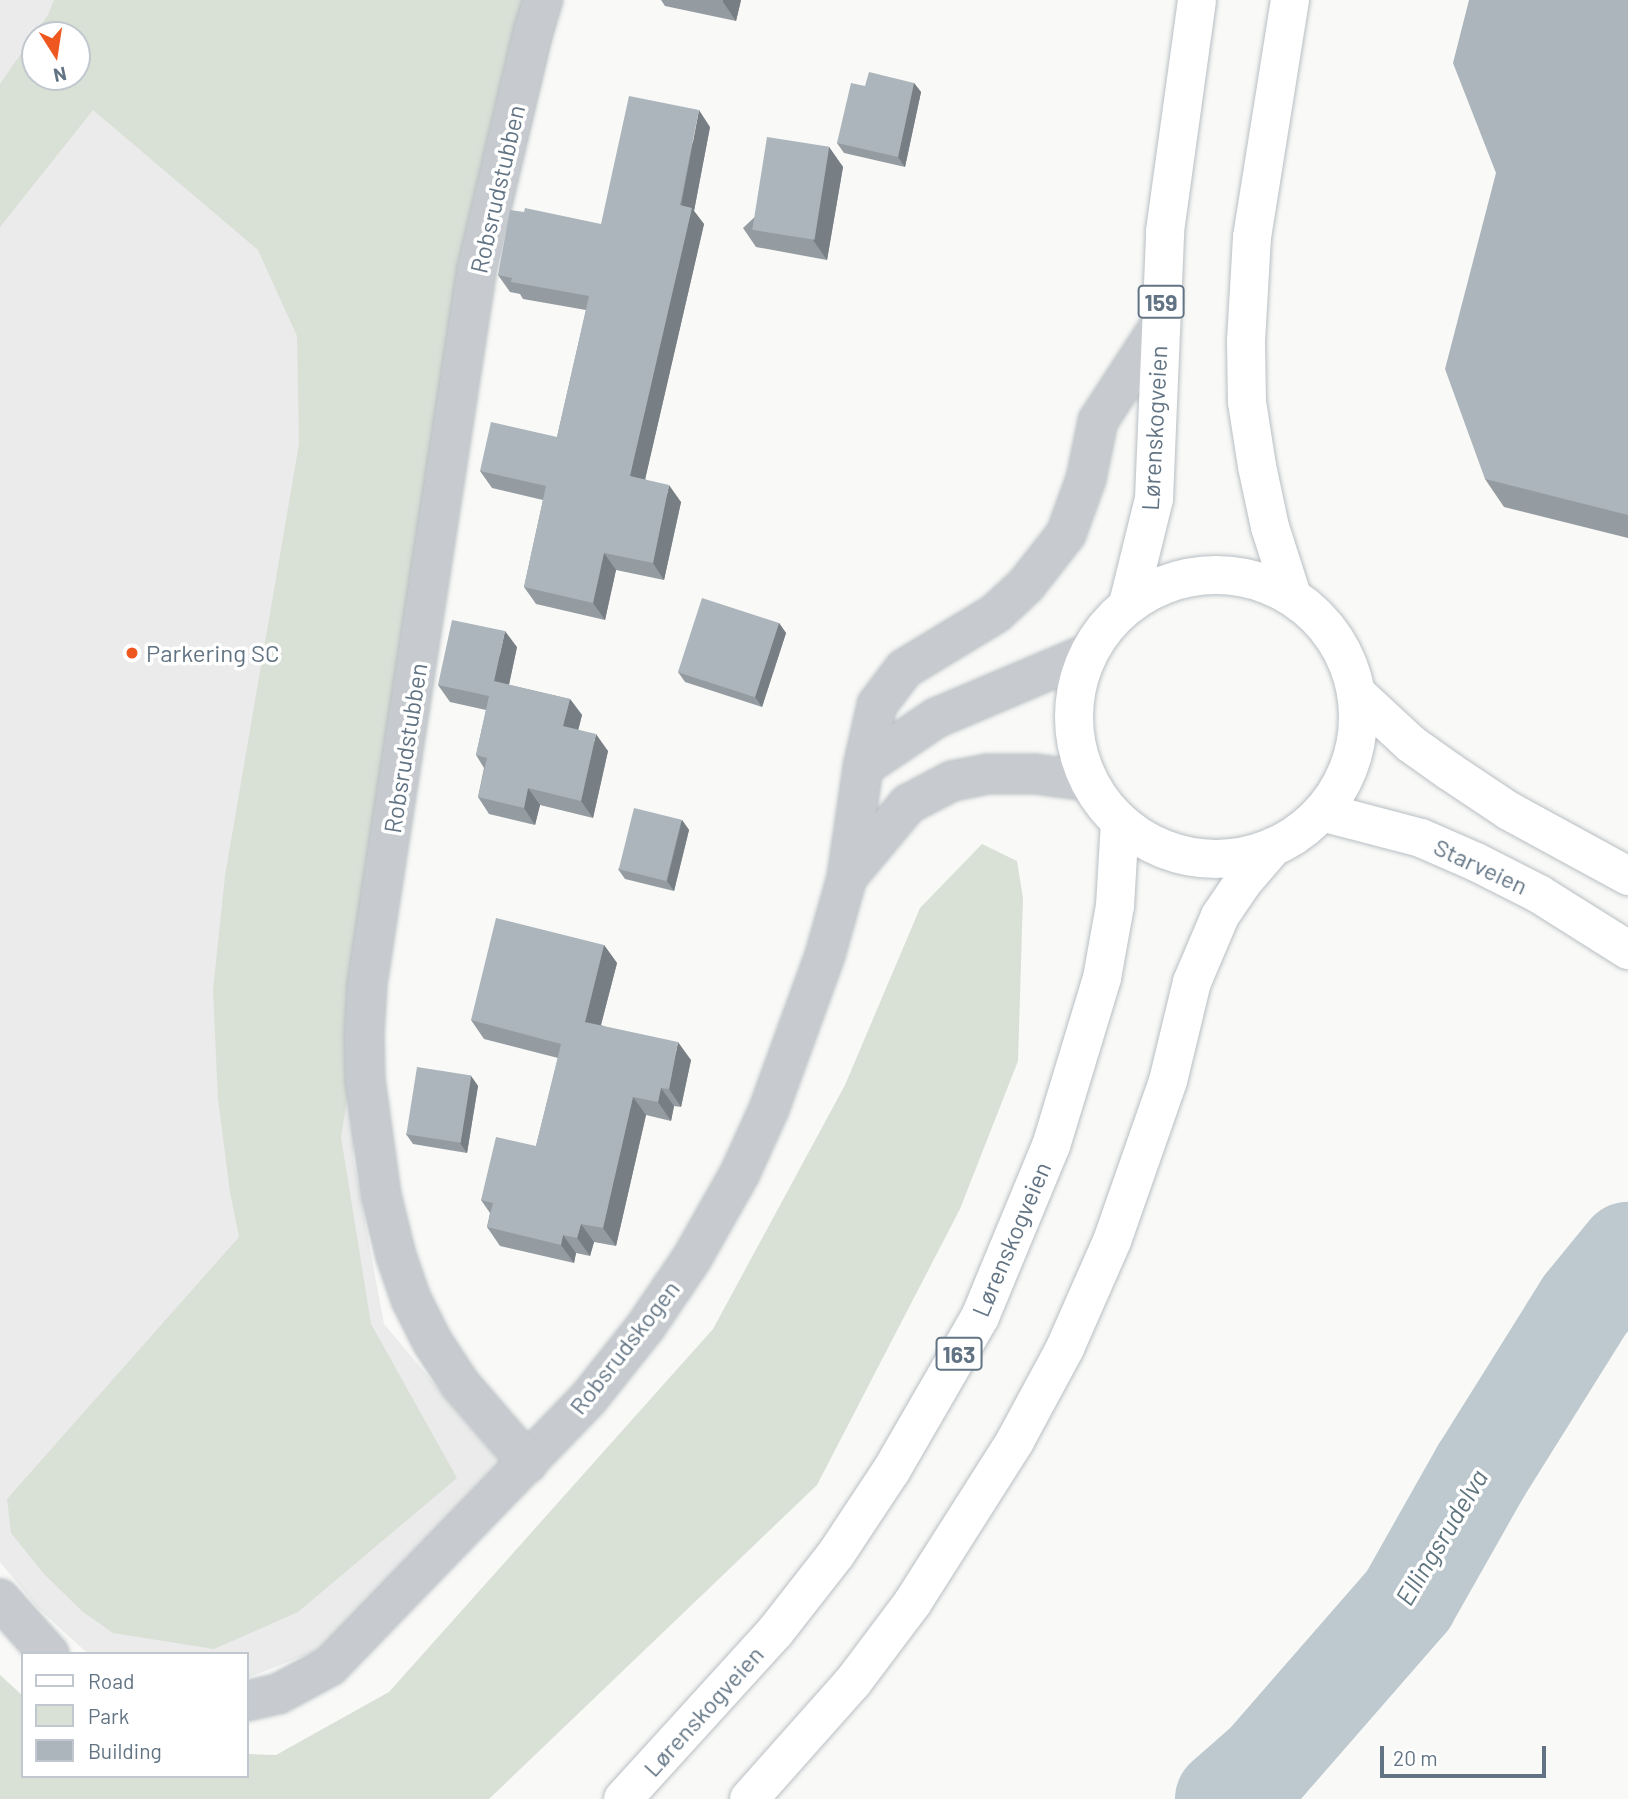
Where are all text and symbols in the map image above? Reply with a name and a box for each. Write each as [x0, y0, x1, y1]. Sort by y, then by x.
north arrow [21, 21, 91, 91]
text: N [51, 63, 69, 88]
street label: Robsrudstubben [464, 102, 530, 276]
road number: 159 [1136, 282, 1186, 322]
street label: Lørenskogveien [1135, 345, 1173, 511]
place label: Parkering SC [146, 639, 280, 667]
marker: Parkering SC [124, 645, 140, 661]
street label: Robsrudstubben [377, 661, 433, 835]
street label: Starveien [1430, 832, 1532, 900]
street label: Lørenskogveien [965, 1157, 1057, 1321]
street label: Robsrudskogen [563, 1274, 685, 1420]
road number: 163 [934, 1334, 984, 1373]
water label: Ellingsrudelva [1388, 1463, 1494, 1611]
street label: Lørenskogveien [637, 1640, 769, 1782]
legend [21, 1652, 248, 1778]
text: Road [88, 1668, 134, 1693]
text: Park [88, 1703, 129, 1728]
scale bar [1383, 1732, 1549, 1776]
text: Building [88, 1738, 162, 1763]
text: 20 m [1393, 1745, 1438, 1770]

